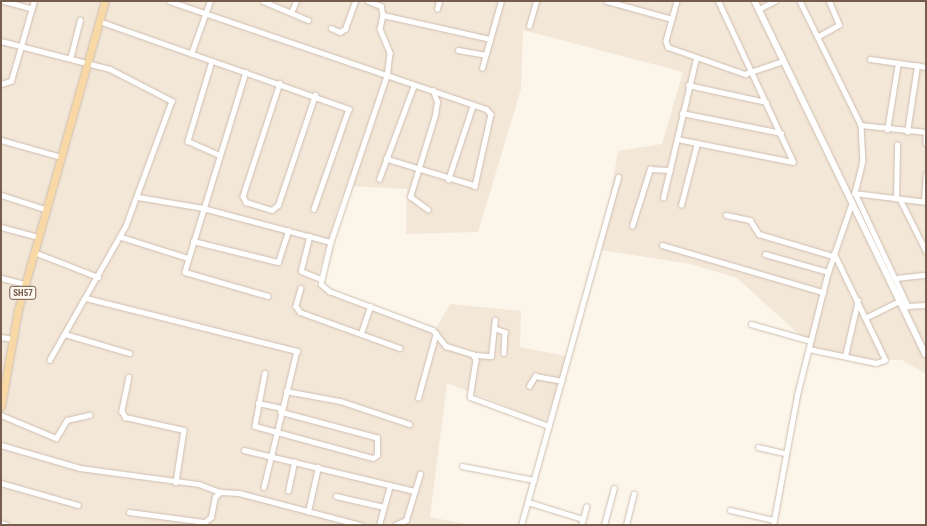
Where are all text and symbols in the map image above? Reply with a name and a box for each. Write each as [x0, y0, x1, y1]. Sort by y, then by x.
road number: SH57 [9, 286, 37, 300]

